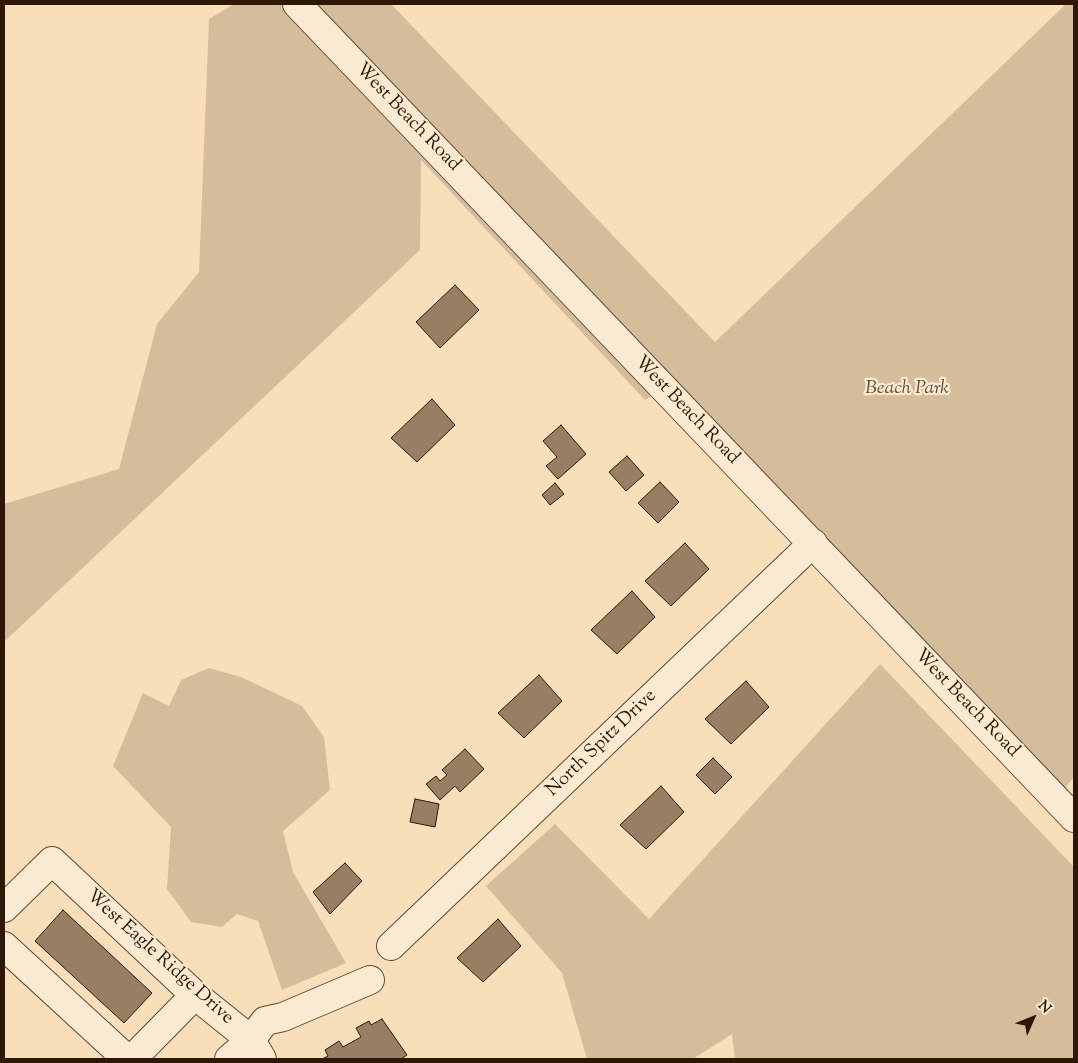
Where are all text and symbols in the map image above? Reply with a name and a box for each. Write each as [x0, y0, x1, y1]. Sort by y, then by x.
street label: West Beach Road [350, 59, 464, 177]
street label: West Beach Road [629, 352, 743, 470]
park label: Beach Park [865, 379, 949, 401]
street label: West Beach Road [909, 645, 1023, 763]
street label: North Spitz Drive [542, 686, 662, 802]
street label: West Eagle Ridge Drive [81, 886, 237, 1030]
north arrow [1008, 993, 1058, 1043]
text: N [1033, 997, 1055, 1019]

